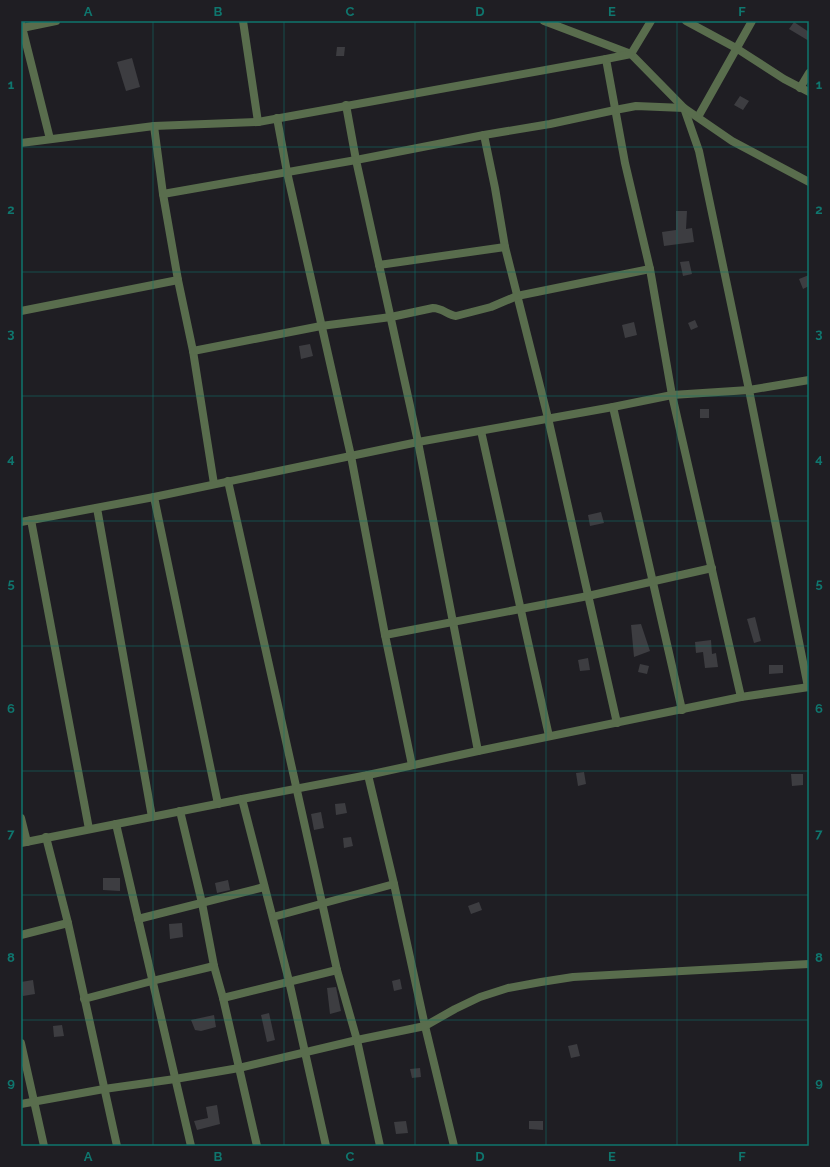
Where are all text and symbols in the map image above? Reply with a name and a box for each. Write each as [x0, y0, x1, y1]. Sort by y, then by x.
text: A [84, 4, 93, 19]
text: B [214, 4, 223, 19]
text: C [346, 4, 355, 19]
text: D [475, 4, 485, 19]
text: E [608, 4, 616, 19]
text: F [738, 4, 746, 19]
text: 1 [8, 77, 15, 92]
text: 1 [816, 77, 823, 92]
text: 2 [7, 202, 15, 217]
text: 2 [815, 202, 823, 217]
text: 3 [7, 326, 15, 341]
text: 3 [815, 326, 823, 341]
text: 4 [7, 451, 15, 466]
text: 4 [815, 451, 823, 466]
text: 5 [7, 576, 15, 591]
text: 5 [815, 576, 823, 591]
text: 6 [7, 701, 15, 716]
text: 6 [815, 701, 823, 716]
text: 7 [7, 826, 15, 841]
text: 7 [815, 826, 823, 841]
text: 8 [7, 950, 15, 965]
text: 8 [815, 950, 823, 965]
text: 9 [7, 1075, 15, 1090]
text: 9 [815, 1075, 823, 1090]
text: A [84, 1149, 93, 1164]
text: B [214, 1149, 223, 1164]
text: C [346, 1149, 355, 1164]
text: D [475, 1149, 485, 1164]
text: E [608, 1149, 616, 1164]
text: F [738, 1149, 746, 1164]

